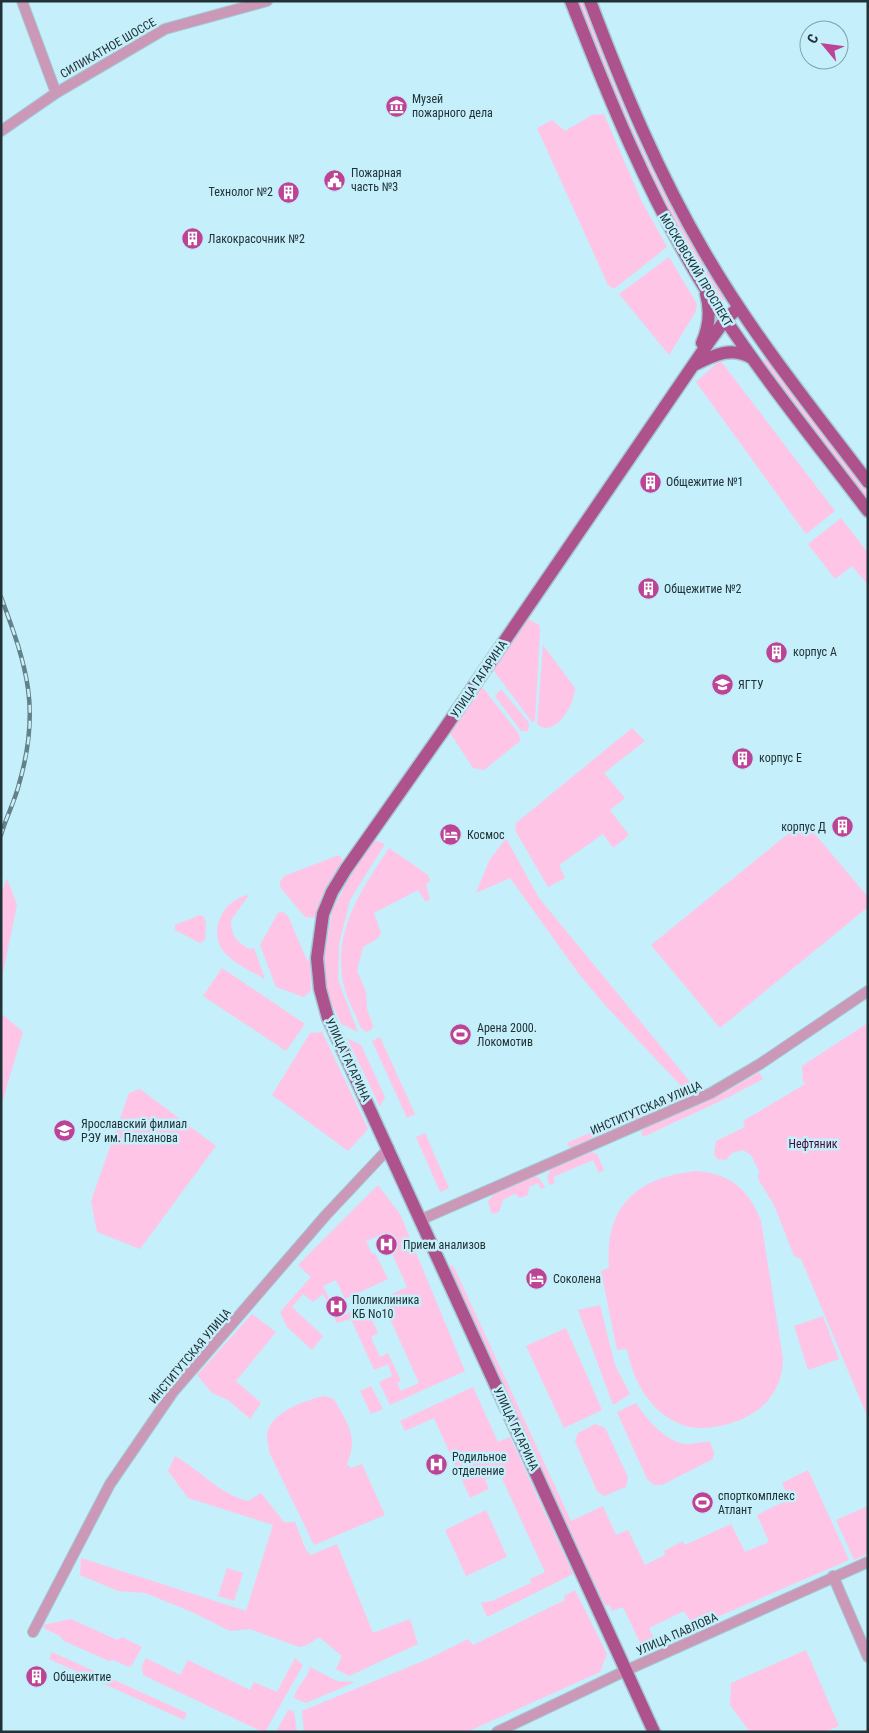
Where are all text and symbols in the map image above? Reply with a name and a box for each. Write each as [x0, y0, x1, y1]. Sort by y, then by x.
street label: СИЛИКАТНОЕ ШОССЕ [58, 15, 158, 81]
north arrow [799, 20, 849, 70]
text: С [804, 31, 822, 46]
place label: Музей пожарного дела [412, 92, 493, 120]
museum icon: Музей пожарного дела [384, 94, 408, 118]
place label: Пожарная часть №3 [351, 166, 402, 194]
public building icon: Пожарная часть №3 [323, 168, 347, 192]
building icon: Технолог №2 [277, 180, 301, 204]
place label: Технолог №2 [208, 185, 273, 199]
street label: МОСКОВСКИЙ ПРОСПЕКТ [657, 211, 736, 329]
building icon: Лакокрасочник №2 [180, 227, 204, 251]
place label: Лакокрасочник №2 [208, 232, 305, 246]
building icon: Общежитие №1 [638, 470, 662, 494]
place label: Общежитие №1 [666, 475, 744, 489]
building icon: Общежитие №2 [636, 577, 660, 601]
place label: Общежитие №2 [664, 582, 742, 596]
street label: УЛИЦА ГАГАРИНА [448, 638, 510, 720]
building icon: корпус А [765, 640, 789, 664]
place label: корпус А [793, 645, 837, 659]
school or university icon: ЯГТУ [710, 673, 734, 697]
place label: ЯГТУ [738, 678, 764, 692]
building icon: корпус Е [731, 746, 755, 770]
place label: корпус Е [759, 751, 802, 765]
building icon: корпус Д [830, 815, 854, 839]
place label: корпус Д [781, 820, 826, 834]
hotel icon: Космос [439, 823, 463, 847]
place label: Космос [467, 828, 505, 842]
street label: УЛИЦА ГАГАРИНА [323, 1016, 373, 1104]
place label: Арена 2000. Локомотив [477, 1021, 537, 1049]
sports icon: Арена 2000. Локомотив [449, 1023, 473, 1047]
street label: ИНСТИТУТСКАЯ УЛИЦА [588, 1078, 704, 1138]
place label: Ярославский филиал РЭУ им. Плеханова [81, 1117, 187, 1145]
school or university icon: Ярославский филиал РЭУ им. Плеханова [53, 1119, 77, 1143]
park label: Нефтяник [788, 1137, 838, 1151]
hospital icon: Прием анализов [375, 1233, 399, 1257]
place label: Прием анализов [403, 1238, 486, 1252]
hotel icon: Соколена [525, 1267, 549, 1291]
place label: Соколена [553, 1272, 601, 1286]
place label: Поликлиника КБ No10 [352, 1293, 420, 1321]
hospital icon: Поликлиника КБ No10 [324, 1295, 348, 1319]
street label: ИНСТИТУТСКАЯ УЛИЦА [146, 1306, 234, 1406]
street label: УЛИЦА ГАГАРИНА [491, 1385, 541, 1473]
place label: Родильное отделение [452, 1450, 507, 1478]
hospital icon: Родильное отделение [424, 1452, 448, 1476]
place label: спорткомплекс Атлант [718, 1489, 795, 1517]
sports icon: спорткомплекс Атлант [690, 1491, 714, 1515]
street label: УЛИЦА ПАВЛОВА [634, 1610, 720, 1658]
building icon: Общежитие [25, 1665, 49, 1689]
place label: Общежитие [53, 1670, 112, 1684]

